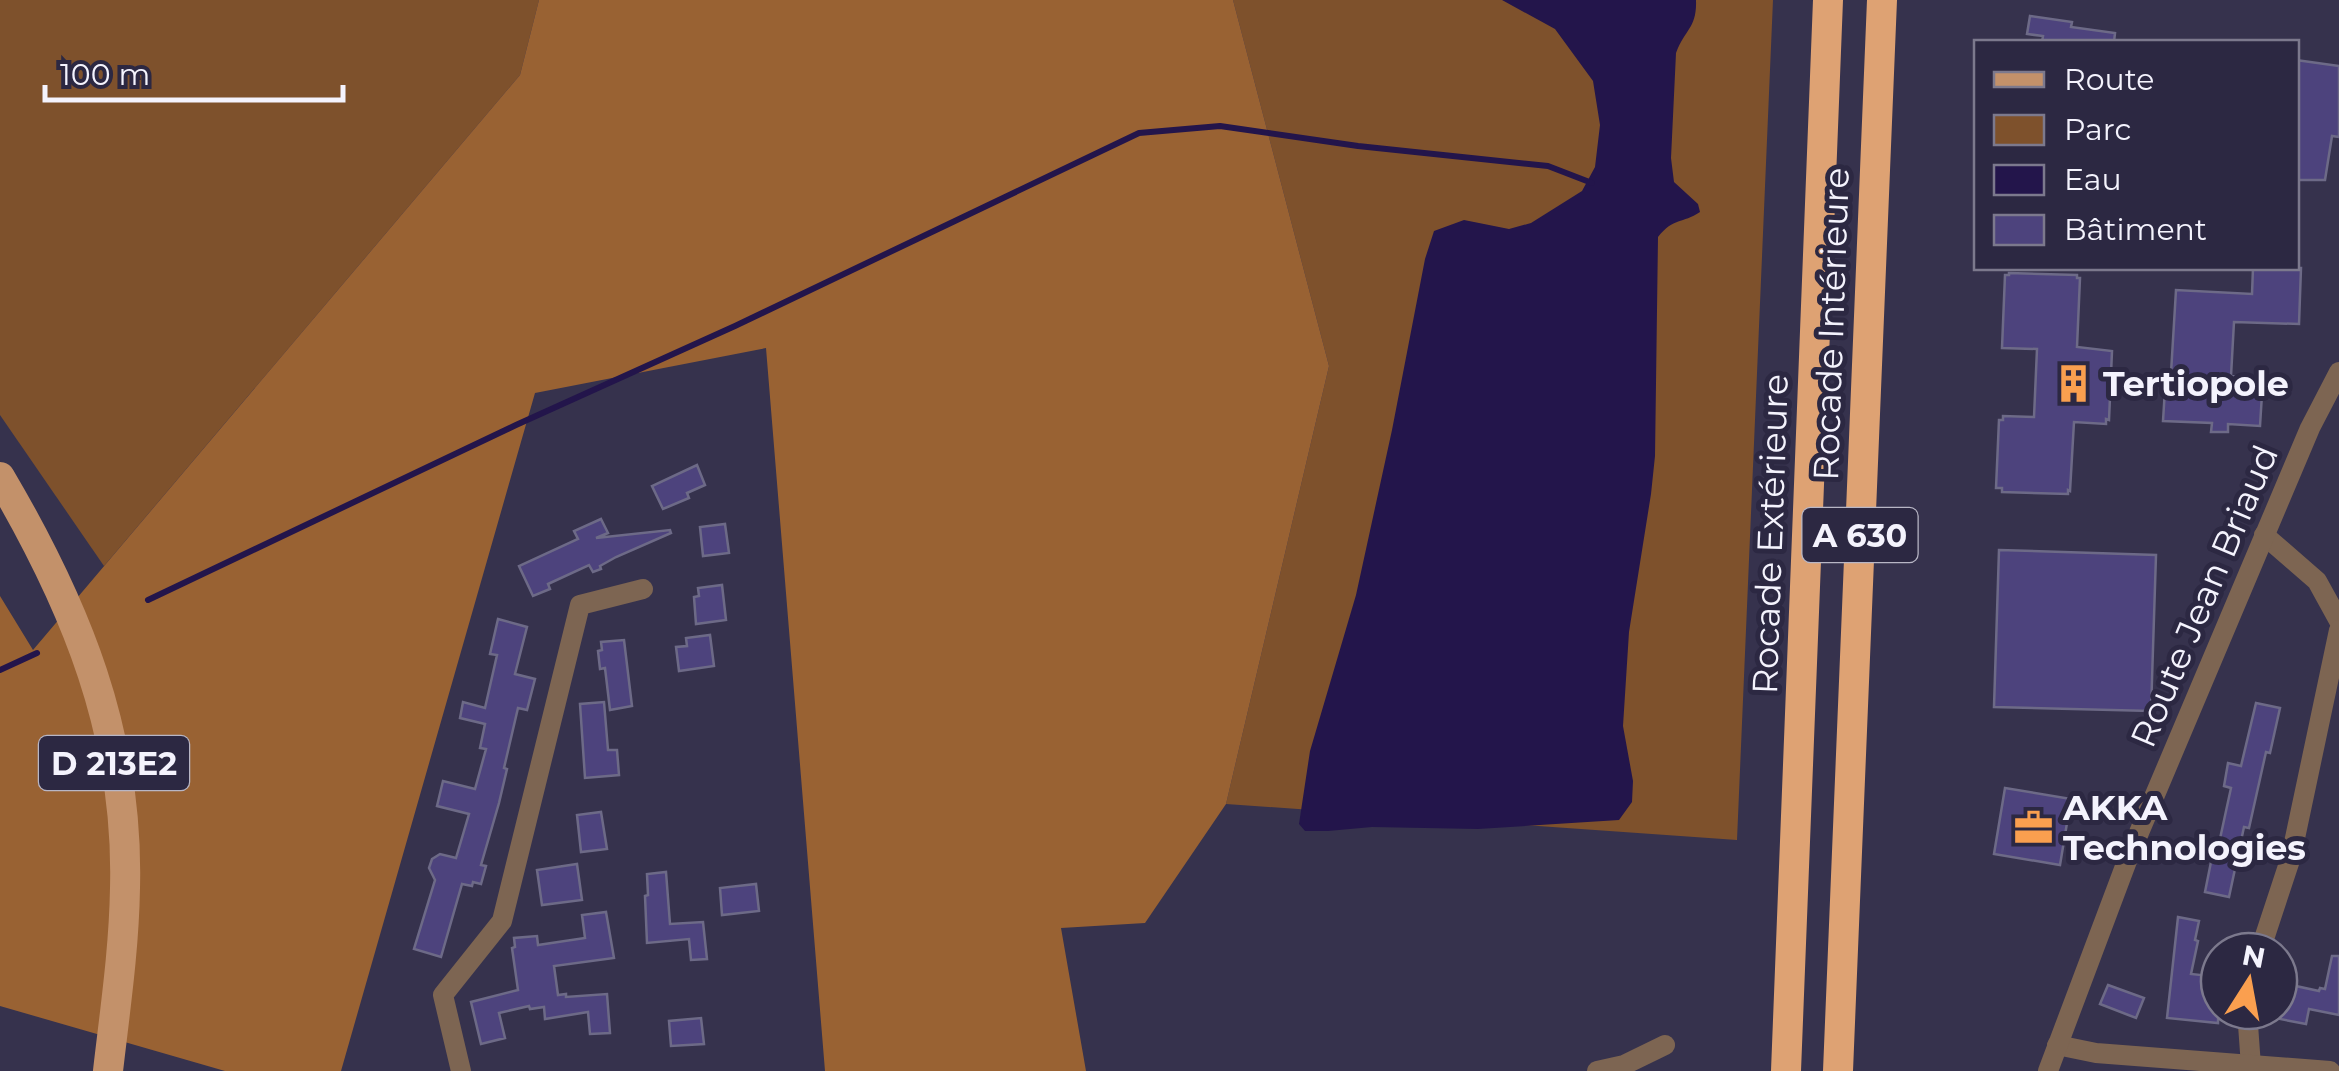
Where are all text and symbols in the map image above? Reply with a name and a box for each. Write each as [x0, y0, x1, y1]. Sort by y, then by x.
scale bar [45, 40, 342, 102]
legend [1974, 40, 2299, 270]
text: 100 m [60, 56, 150, 93]
text: Route [2064, 61, 2154, 98]
text: Parc [2064, 111, 2131, 148]
text: Eau [2064, 161, 2122, 198]
street label: Rocade Intérieure [1804, 167, 1858, 481]
text: Bâtiment [2064, 211, 2207, 248]
building icon: Tertiopole [2052, 362, 2094, 404]
place label: Tertiopole [2103, 362, 2289, 405]
street label: Rocade Extérieure [1743, 373, 1797, 695]
street label: Route Jean Briaud [2121, 439, 2287, 753]
road number: A 630 [1802, 508, 1918, 562]
road number: D 213E2 [39, 736, 189, 790]
place label: AKKA Technologies [2062, 786, 2306, 869]
office icon: AKKA Technologies [2012, 806, 2054, 848]
north arrow [2199, 931, 2299, 1031]
text: N [2239, 938, 2268, 975]

